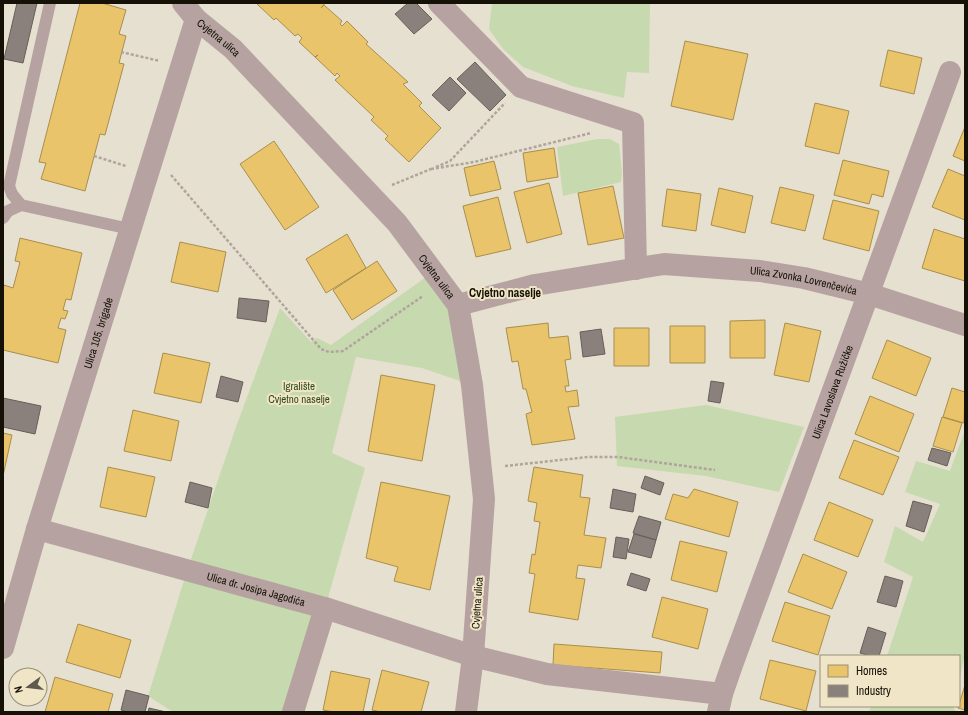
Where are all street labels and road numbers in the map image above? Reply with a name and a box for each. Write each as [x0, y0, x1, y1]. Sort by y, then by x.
street label: Cvjetna ulica [194, 16, 244, 60]
street label: Cvjetna ulica [416, 251, 458, 302]
street label: Ulica Zvonka Lovrenčevića [749, 263, 859, 298]
street label: Ulica 105. brigade [80, 296, 116, 370]
street label: Ulica Lavoslava Ružičke [809, 343, 856, 441]
street label: Ulica dr. Josipa Jagodića [205, 569, 307, 609]
street label: Cvjetna ulica [468, 577, 486, 629]

